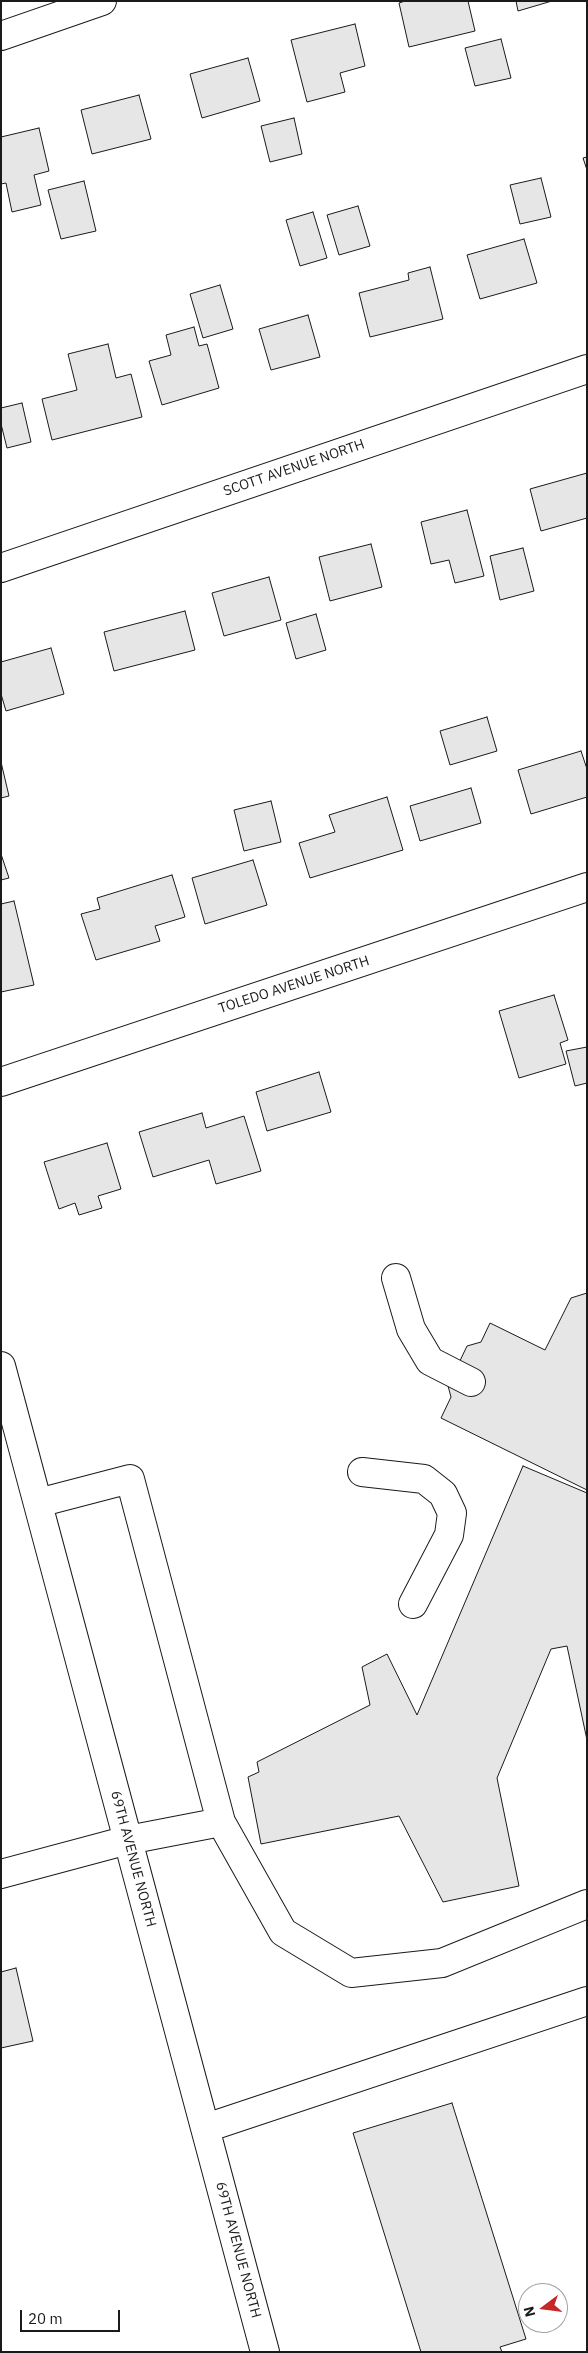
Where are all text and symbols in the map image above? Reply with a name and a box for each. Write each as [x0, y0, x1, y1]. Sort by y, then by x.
street label: SCOTT AVENUE NORTH [221, 436, 367, 500]
street label: TOLEDO AVENUE NORTH [216, 953, 372, 1017]
street label: 69TH AVENUE NORTH [107, 1789, 159, 1929]
street label: 69TH AVENUE NORTH [212, 2180, 264, 2320]
north arrow [518, 2283, 568, 2333]
scale bar [22, 2300, 122, 2332]
text: N [519, 2304, 539, 2319]
text: 20 m [28, 2309, 63, 2328]

